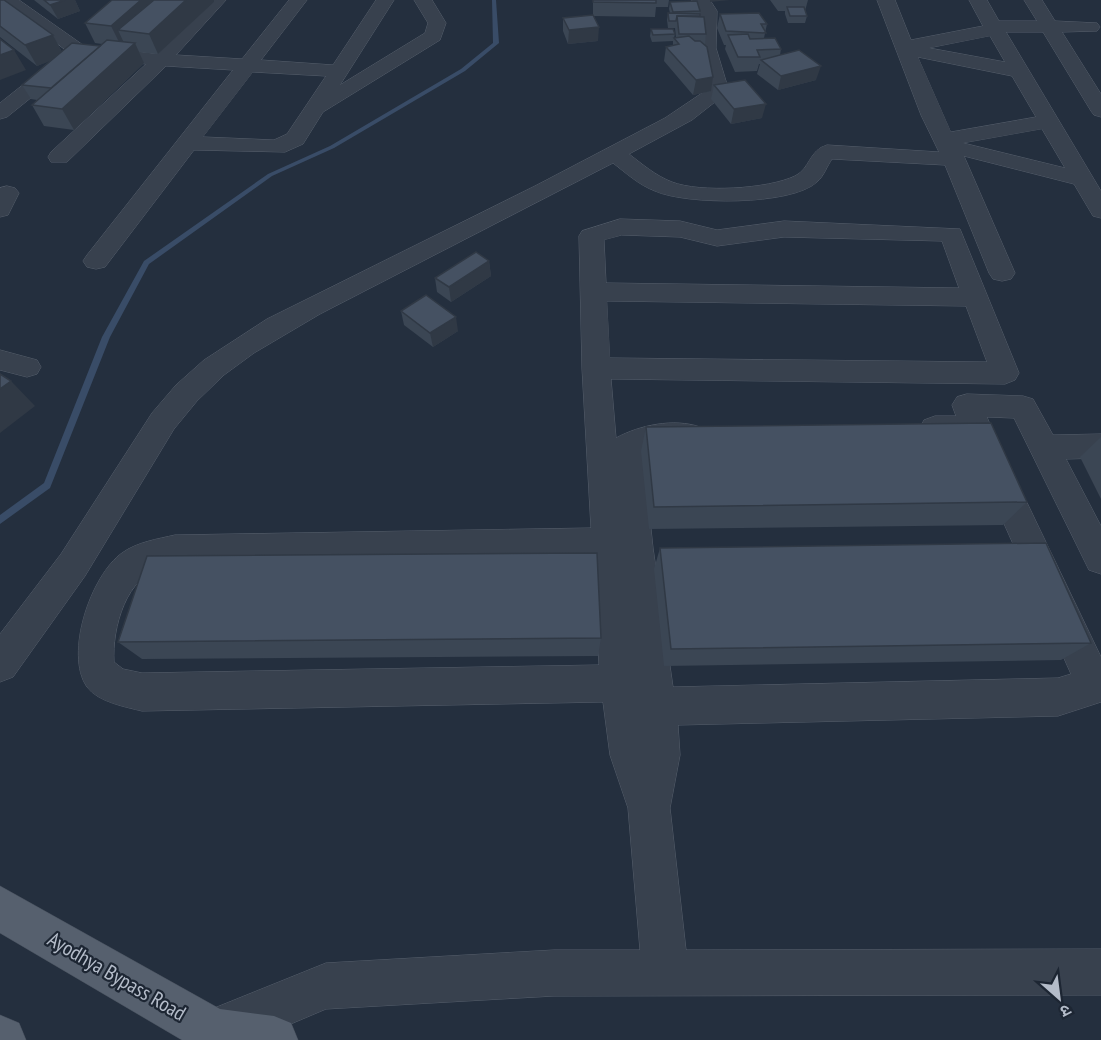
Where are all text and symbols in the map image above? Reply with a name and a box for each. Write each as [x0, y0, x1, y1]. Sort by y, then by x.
street label: Ayodhya Bypass Road [43, 926, 191, 1026]
north arrow [1029, 968, 1089, 1028]
text: उ [1057, 1000, 1075, 1023]

